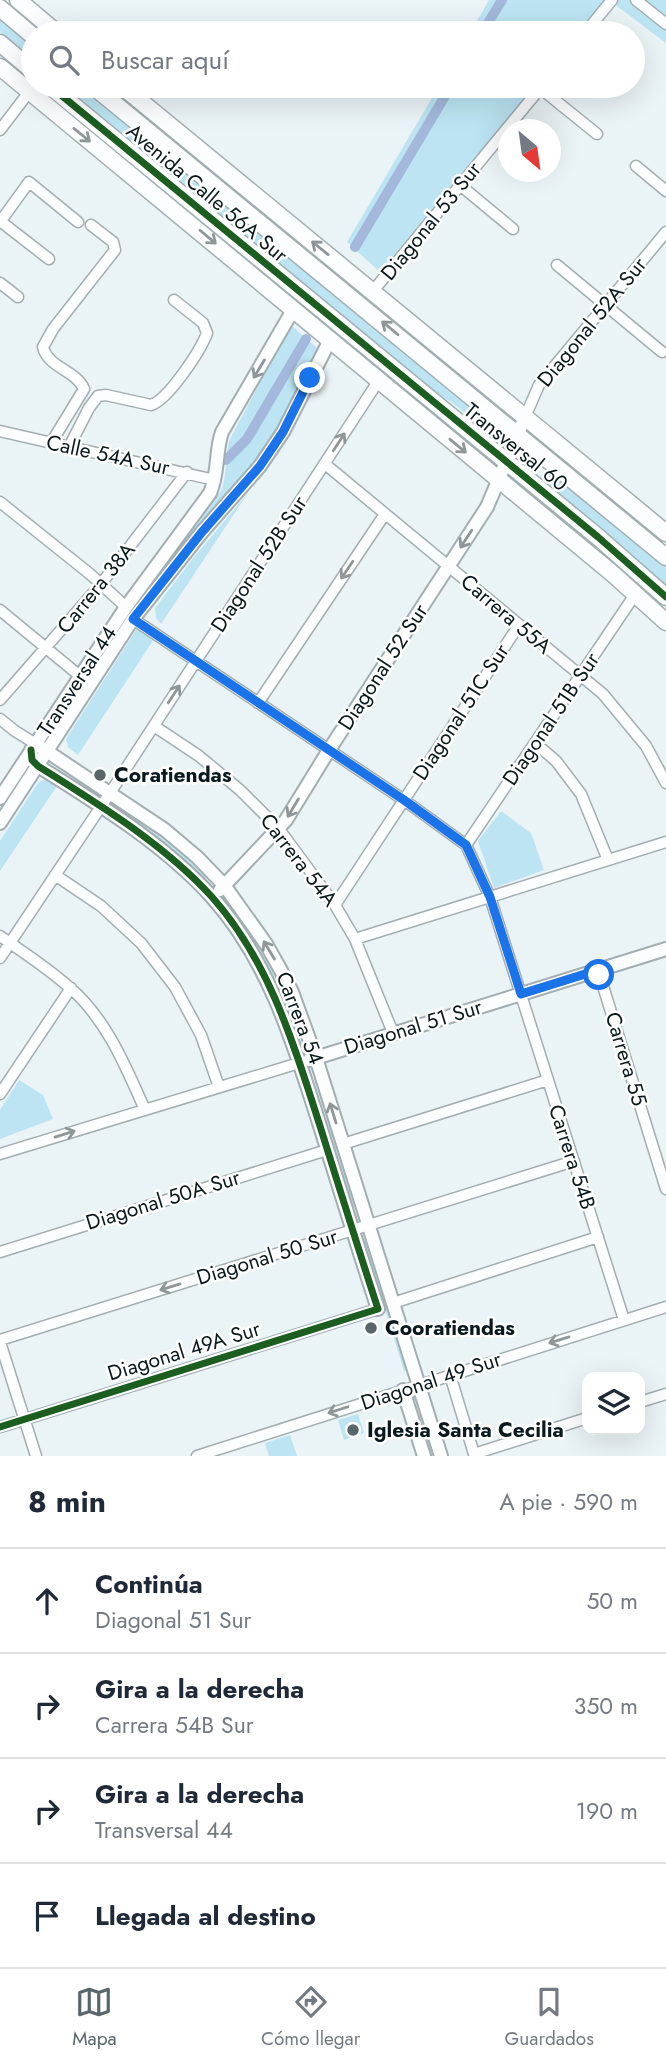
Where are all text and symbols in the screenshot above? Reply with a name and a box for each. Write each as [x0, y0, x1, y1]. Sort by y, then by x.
search box [21, 21, 645, 98]
icon: search [45, 41, 83, 79]
text: Buscar aquí [101, 41, 229, 79]
street label: Avenida Calle 56A Sur [120, 116, 295, 270]
north arrow [498, 119, 561, 182]
one-way arrow [73, 127, 91, 142]
street label: Diagonal 53 Sur [374, 155, 489, 287]
one-way arrow [198, 229, 216, 245]
one-way arrow [312, 240, 330, 256]
street label: Diagonal 52A Sur [530, 250, 654, 393]
one-way arrow [381, 321, 399, 336]
one-way arrow [252, 358, 266, 378]
route end [294, 362, 325, 393]
street label: Transversal 60 [458, 396, 574, 498]
street label: Calle 54A Sur [44, 427, 173, 483]
one-way arrow [331, 433, 346, 452]
one-way arrow [449, 438, 467, 454]
street label: Diagonal 52B Sur [204, 489, 315, 638]
one-way arrow [459, 529, 473, 549]
street label: Carrera 38A [50, 536, 142, 640]
one-way arrow [340, 560, 354, 580]
street label: Carrera 55A [454, 567, 558, 661]
street label: Diagonal 52 Sur [331, 597, 436, 736]
street label: Transversal 44 [30, 620, 124, 742]
street label: Diagonal 51C Sur [406, 637, 517, 786]
street label: Diagonal 51B Sur [495, 646, 607, 791]
one-way arrow [168, 685, 182, 705]
place label: Coratiendas [114, 760, 232, 790]
marker: Coratiendas [92, 767, 108, 783]
one-way arrow [286, 798, 300, 818]
street label: Carrera 54A [253, 807, 345, 913]
one-way arrow [262, 941, 276, 961]
route start [583, 959, 614, 990]
street label: Carrera 54 [269, 967, 331, 1069]
street label: Diagonal 51 Sur [340, 992, 486, 1062]
street label: Carrera 55 [598, 1008, 654, 1110]
street label: Carrera 54B [541, 1101, 603, 1213]
one-way arrow [326, 1102, 339, 1124]
one-way arrow [54, 1127, 76, 1140]
street label: Diagonal 50A Sur [82, 1162, 245, 1238]
street label: Diagonal 50 Sur [193, 1221, 342, 1293]
one-way arrow [160, 1281, 182, 1294]
street label: Diagonal 49A Sur [104, 1313, 265, 1388]
place label: Cooratiendas [385, 1313, 515, 1343]
marker: Cooratiendas [363, 1320, 379, 1336]
one-way arrow [548, 1335, 570, 1348]
street label: Diagonal 49 Sur [357, 1344, 506, 1418]
map controls [582, 1372, 645, 1435]
button: layers [582, 1372, 645, 1435]
one-way arrow [327, 1405, 349, 1418]
place label: Iglesia Santa Cecilia [367, 1415, 564, 1445]
marker: Iglesia Santa Cecilia [345, 1422, 361, 1438]
text: 8 min [28, 1480, 106, 1523]
text: A pie · 590 m [499, 1485, 638, 1519]
text: Continúa [95, 1565, 203, 1603]
icon: ahead [28, 1582, 66, 1620]
text: 50 m [586, 1584, 638, 1618]
text: Diagonal 51 Sur [95, 1603, 251, 1637]
text: Gira a la derecha [95, 1670, 304, 1708]
icon: right [28, 1687, 66, 1725]
text: 350 m [574, 1689, 638, 1723]
text: Carrera 54B Sur [95, 1708, 254, 1742]
text: Gira a la derecha [95, 1775, 304, 1813]
icon: right [28, 1792, 66, 1830]
text: 190 m [576, 1794, 638, 1828]
text: Transversal 44 [95, 1813, 233, 1847]
icon: arrive [28, 1897, 66, 1935]
text: Llegada al destino [95, 1897, 316, 1935]
tab: Mapa [72, 1983, 117, 2052]
tab: Cómo llegar [261, 1983, 360, 2052]
tab: Guardados [505, 1983, 594, 2052]

